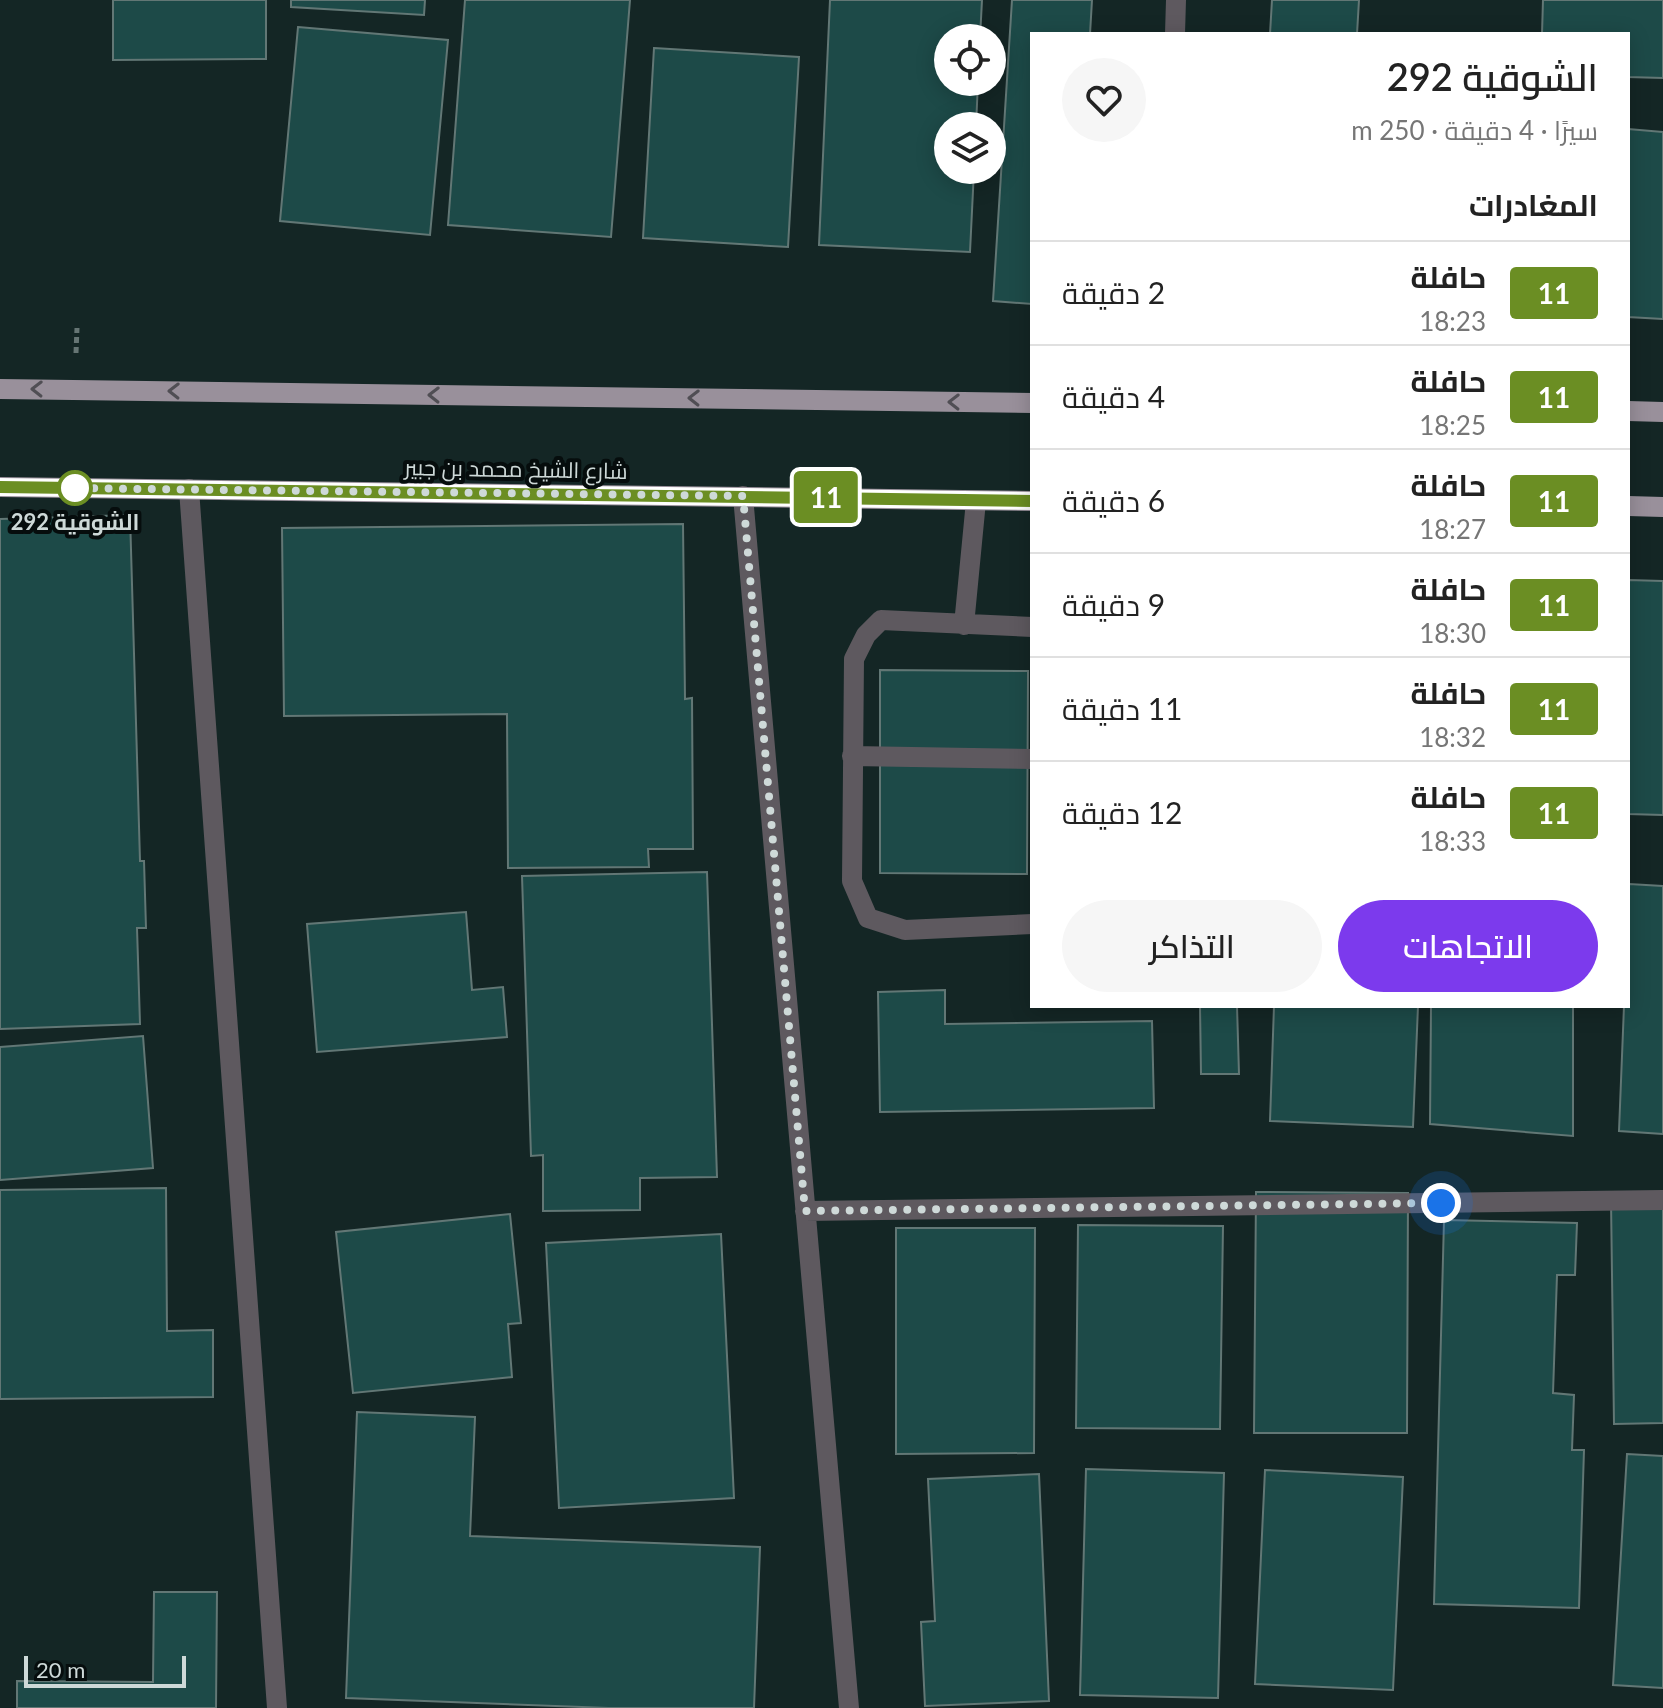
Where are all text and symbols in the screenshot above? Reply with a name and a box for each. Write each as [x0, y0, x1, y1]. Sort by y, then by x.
map controls [934, 24, 1006, 184]
button: locate [934, 24, 1006, 96]
text: الشوقية 292 [1387, 53, 1598, 99]
button: heart [1062, 58, 1146, 142]
button: layers [934, 112, 1006, 184]
text: سيرًا · 4 دقيقة · 250 m [1351, 114, 1598, 146]
text: المغادرات [1469, 186, 1598, 222]
text: حافلة [1411, 258, 1486, 294]
text: 2 دقيقة [1062, 274, 1165, 310]
text: 11 [1538, 276, 1570, 310]
text: 18:23 [1419, 305, 1486, 337]
text: حافلة [1411, 362, 1486, 398]
text: 4 دقيقة [1062, 378, 1165, 414]
text: 11 [1538, 380, 1570, 414]
one-way arrow [30, 381, 43, 398]
one-way arrow [167, 383, 180, 400]
one-way arrow [427, 386, 440, 404]
one-way arrow [687, 390, 700, 407]
one-way arrow [947, 393, 960, 411]
text: 18:25 [1419, 409, 1486, 441]
street label: شارع الشيخ محمد بن جبير [402, 453, 628, 486]
text: حافلة [1411, 466, 1486, 502]
marker: الشوقية 292 [58, 471, 92, 505]
line badge: 11 [790, 471, 862, 523]
text: 11 [810, 480, 842, 514]
text: 6 دقيقة [1062, 482, 1165, 518]
text: 11 [1538, 484, 1570, 518]
place label: الشوقية 292 [11, 508, 139, 536]
text: 18:27 [1419, 513, 1486, 545]
text: حافلة [1411, 570, 1486, 606]
text: 9 دقيقة [1062, 586, 1165, 622]
text: 11 [1538, 588, 1570, 622]
text: 18:30 [1419, 617, 1486, 649]
text: حافلة [1411, 674, 1486, 710]
text: 11 دقيقة [1062, 690, 1183, 726]
text: 11 [1538, 692, 1570, 726]
text: 18:32 [1419, 721, 1486, 753]
text: حافلة [1411, 778, 1486, 814]
text: 12 دقيقة [1062, 794, 1183, 830]
text: 11 [1538, 796, 1570, 830]
text: 18:33 [1419, 825, 1486, 857]
button: التذاكر [1062, 900, 1322, 992]
button: الاتجاهات [1338, 900, 1598, 992]
your location [1421, 1183, 1461, 1223]
scale bar [24, 1652, 186, 1688]
text: 20 m [36, 1656, 85, 1683]

